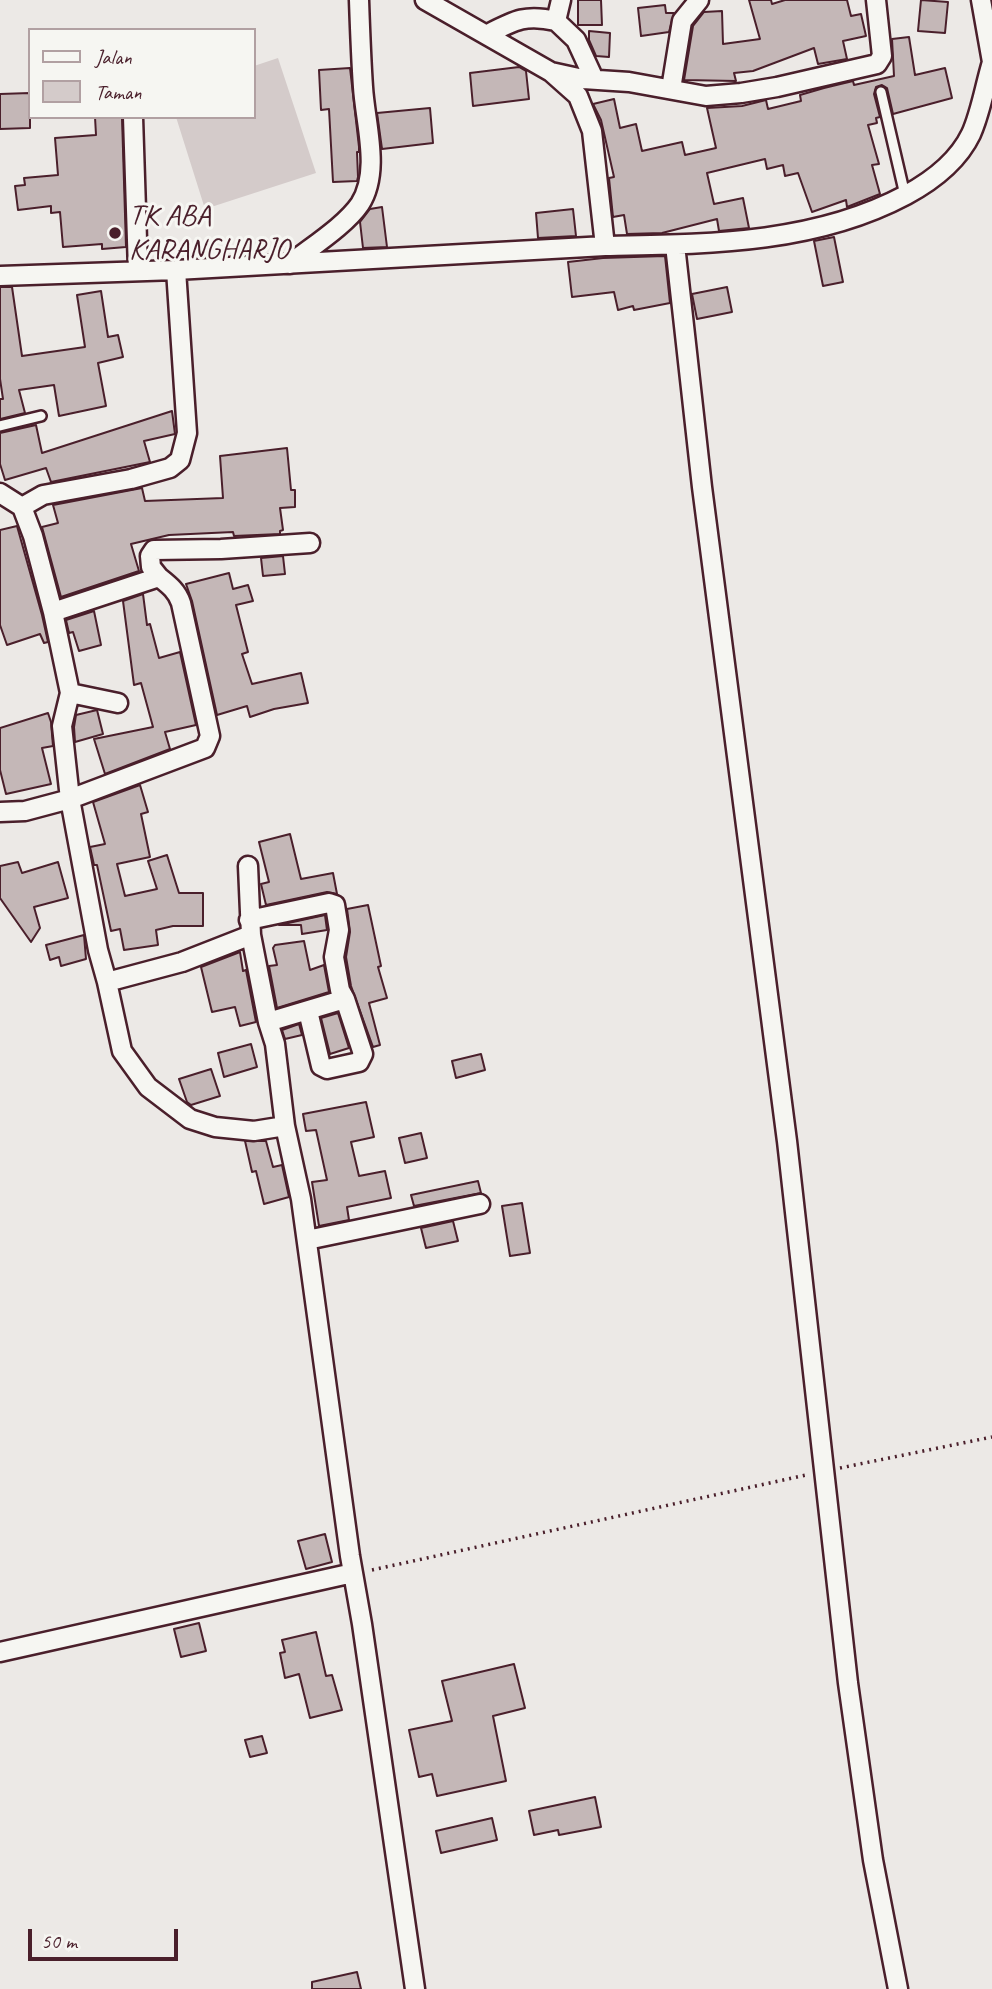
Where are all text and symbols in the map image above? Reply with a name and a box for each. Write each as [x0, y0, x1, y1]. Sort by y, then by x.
legend [28, 28, 256, 119]
text: Jalan [95, 44, 132, 70]
text: Taman [95, 79, 142, 105]
place label: TK ABA KARANGHARJO [129, 198, 289, 268]
marker: TK ABA KARANGHARJO [107, 225, 123, 241]
scale bar [32, 1916, 182, 1960]
text: 50 m [41, 1928, 77, 1954]

